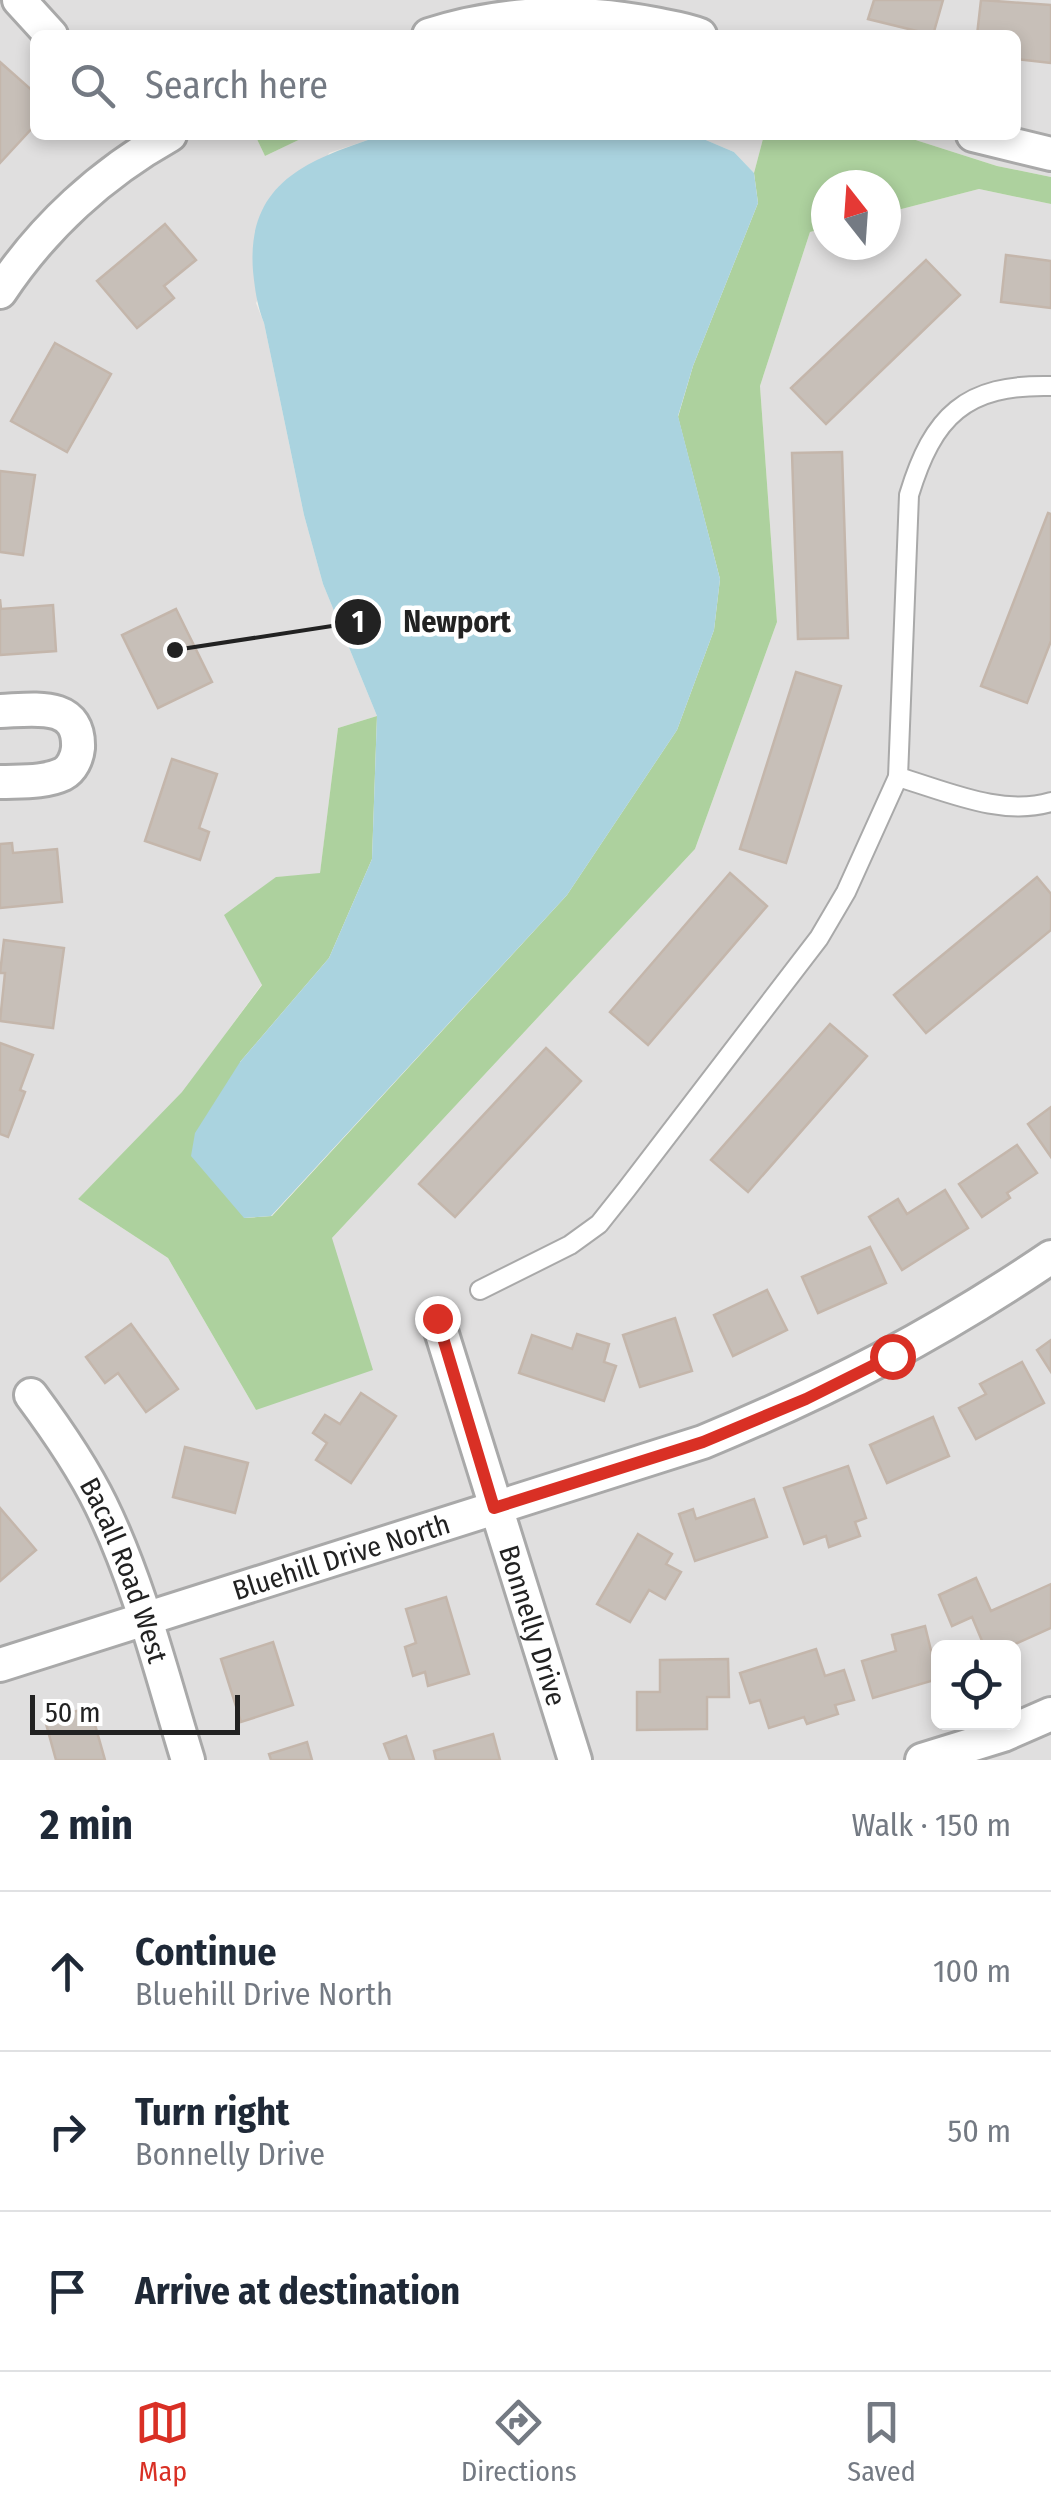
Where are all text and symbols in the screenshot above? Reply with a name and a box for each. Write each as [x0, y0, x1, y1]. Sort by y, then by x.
search box [30, 30, 1021, 140]
icon: search [65, 58, 120, 113]
text: Search here [145, 62, 328, 108]
north arrow [811, 170, 901, 260]
callout: Newport [333, 592, 531, 652]
text: 1 [352, 604, 364, 640]
text: Newport [403, 604, 511, 640]
route end [415, 1296, 461, 1342]
route start [870, 1334, 916, 1380]
street label: Bacall Road West [73, 1472, 175, 1668]
street label: Bluehill Drive North [229, 1507, 454, 1607]
street label: Bonnelly Drive [492, 1541, 574, 1710]
map controls [931, 1640, 1021, 1730]
button: locate [931, 1640, 1021, 1730]
scale bar [30, 1690, 240, 1734]
text: 50 m [45, 1696, 101, 1729]
text: 2 min [40, 1800, 133, 1850]
text: Walk · 150 m [851, 1806, 1011, 1844]
text: Continue [135, 1929, 276, 1975]
icon: ahead [40, 1944, 95, 1999]
text: 100 m [933, 1952, 1011, 1990]
text: Bluehill Drive North [135, 1975, 393, 2013]
text: Turn right [135, 2089, 289, 2135]
icon: right [40, 2104, 95, 2159]
text: 50 m [948, 2112, 1011, 2150]
text: Bonnelly Drive [135, 2135, 325, 2173]
icon: arrive [40, 2264, 95, 2319]
text: Arrive at destination [135, 2268, 460, 2314]
tab: Map [135, 2395, 190, 2488]
tab: Directions [461, 2395, 577, 2488]
tab: Saved [847, 2395, 916, 2488]

